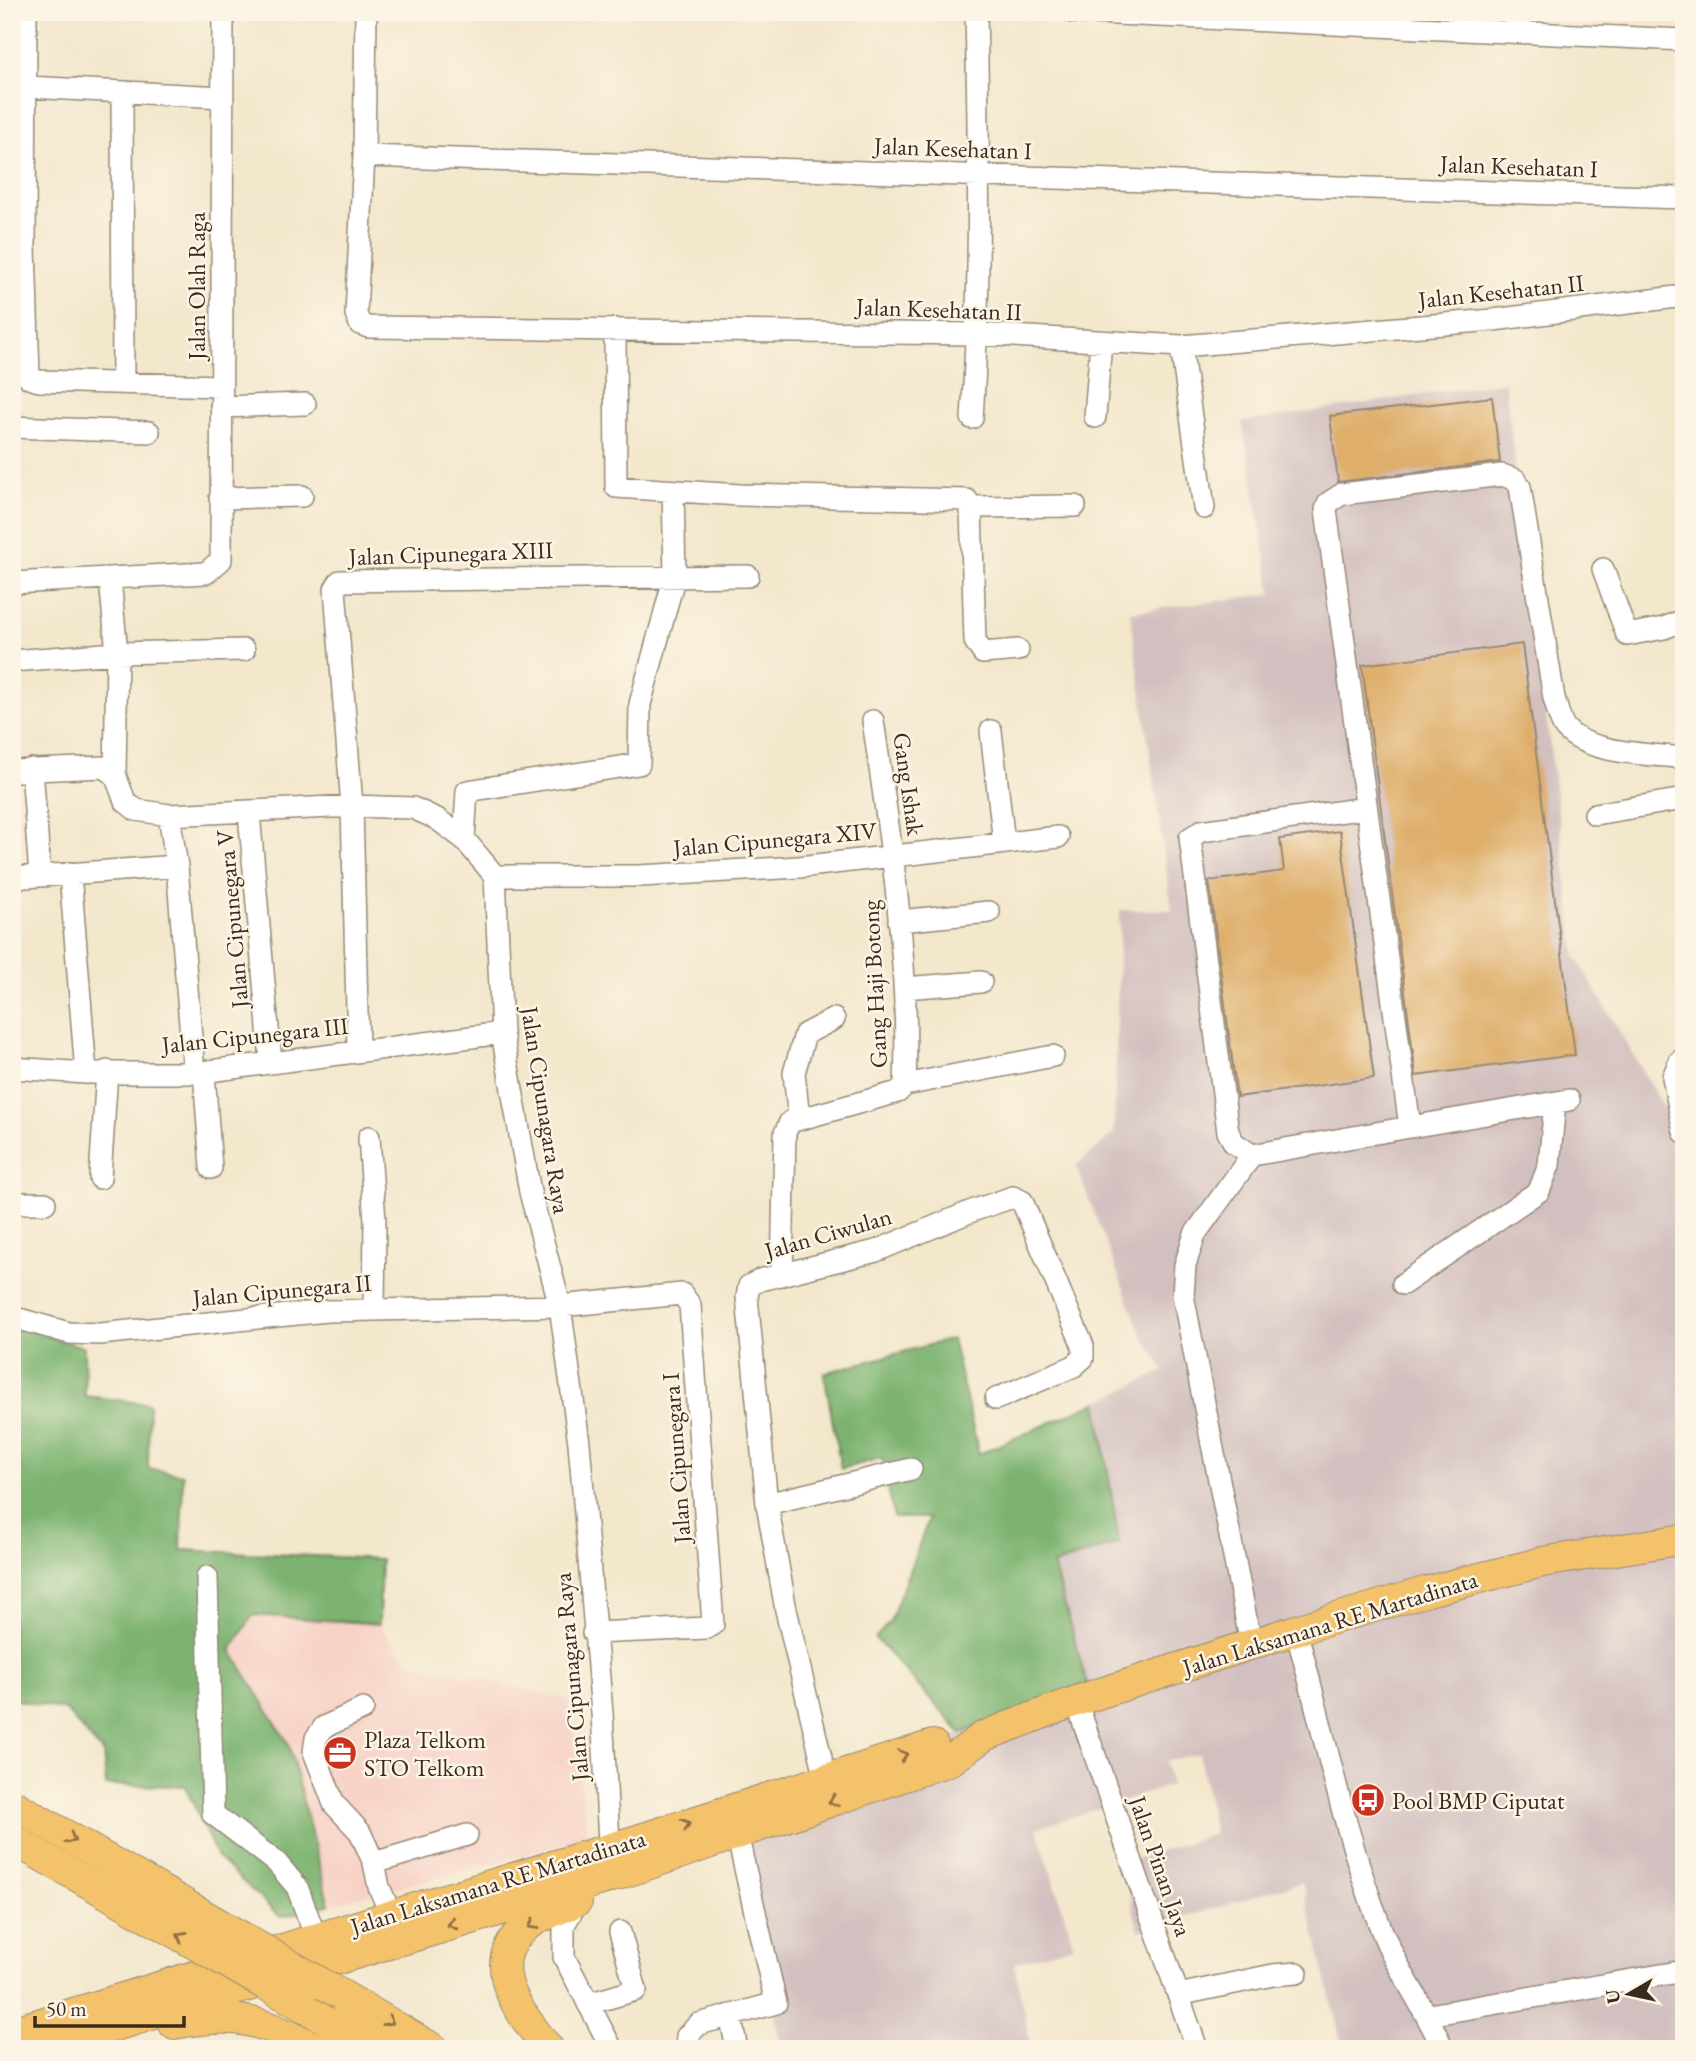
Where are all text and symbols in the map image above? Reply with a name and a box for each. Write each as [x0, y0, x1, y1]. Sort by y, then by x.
street label: Jalan Kesehatan I [871, 130, 1033, 166]
street label: Jalan Kesehatan I [1437, 148, 1599, 184]
street label: Jalan Olah Raga [181, 212, 212, 362]
street label: Jalan Kesehatan II [1415, 267, 1585, 315]
street label: Jalan Kesehatan II [853, 291, 1023, 327]
street label: Jalan Cipunegara XIII [346, 534, 554, 572]
street label: Gang Ishak [886, 730, 932, 838]
street label: Jalan Cipunegara XIV [670, 815, 879, 864]
street label: Jalan Cipunegara V [209, 828, 255, 1012]
street label: Gang Haji Botong [854, 899, 894, 1069]
street label: Jalan Cipunagara Raya [514, 1002, 578, 1216]
street label: Jalan Cipunegara III [158, 1010, 350, 1060]
street label: Jalan Ciwulan [759, 1200, 895, 1266]
street label: Jalan Cipunegara II [189, 1267, 373, 1313]
street label: Jalan Cipunegara I [655, 1372, 698, 1546]
street label: Jalan Laksamana RE Martadinata [1177, 1563, 1482, 1683]
street label: Jalan Cipunagara Raya [546, 1571, 596, 1785]
place label: Plaza Telkom STO Telkom [364, 1724, 486, 1783]
office icon: Plaza Telkom STO Telkom [321, 1734, 359, 1772]
one-way arrow [896, 1748, 908, 1763]
bus stop icon: Pool BMP Ciputat [1349, 1781, 1387, 1819]
place label: Pool BMP Ciputat [1392, 1785, 1565, 1816]
street label: Jalan Pinan Jaya [1122, 1790, 1200, 1941]
one-way arrow [827, 1793, 839, 1807]
one-way arrow [680, 1818, 692, 1832]
street label: Jalan Laksamana RE Martadinata [345, 1822, 650, 1942]
one-way arrow [64, 1830, 77, 1843]
one-way arrow [447, 1916, 459, 1931]
one-way arrow [527, 1917, 540, 1930]
one-way arrow [176, 1931, 188, 1944]
north arrow [1594, 1960, 1664, 2030]
scale bar [35, 1984, 184, 2028]
text: U [1599, 1988, 1626, 2006]
text: 50 m [46, 1995, 87, 2022]
one-way arrow [381, 2013, 394, 2026]

